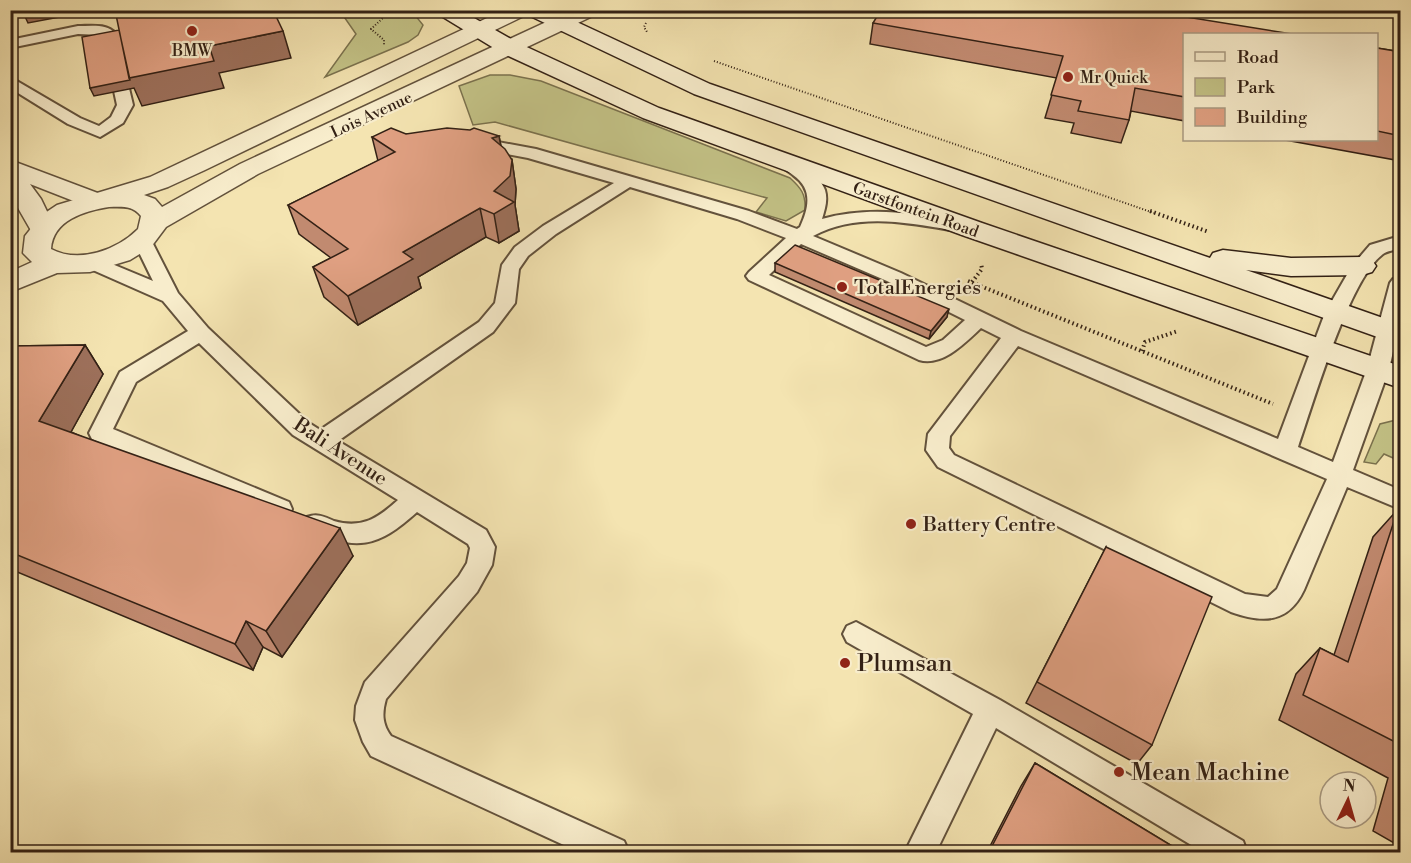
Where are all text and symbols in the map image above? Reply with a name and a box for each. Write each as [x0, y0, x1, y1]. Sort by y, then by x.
marker: BMW [185, 24, 199, 38]
legend [1183, 33, 1378, 141]
place label: BMW [171, 41, 212, 61]
text: Road [1237, 46, 1280, 69]
place label: Mr Quick [1080, 68, 1149, 88]
marker: Mr Quick [1061, 70, 1075, 84]
text: Park [1237, 76, 1276, 99]
street label: Lois Avenue [327, 87, 415, 143]
text: Building [1236, 106, 1308, 129]
street label: Garstfontein Road [850, 178, 981, 242]
place label: TotalEnergies [854, 276, 981, 301]
marker: TotalEnergies [835, 280, 849, 294]
street label: Bali Avenue [288, 412, 392, 492]
place label: Battery Centre [922, 513, 1056, 538]
marker: Battery Centre [904, 517, 918, 531]
place label: Plumsan [857, 649, 952, 679]
marker: Plumsan [838, 656, 852, 670]
place label: Mean Machine [1131, 758, 1290, 788]
marker: Mean Machine [1112, 765, 1126, 779]
north arrow [1318, 770, 1378, 830]
text: N [1342, 776, 1357, 797]

